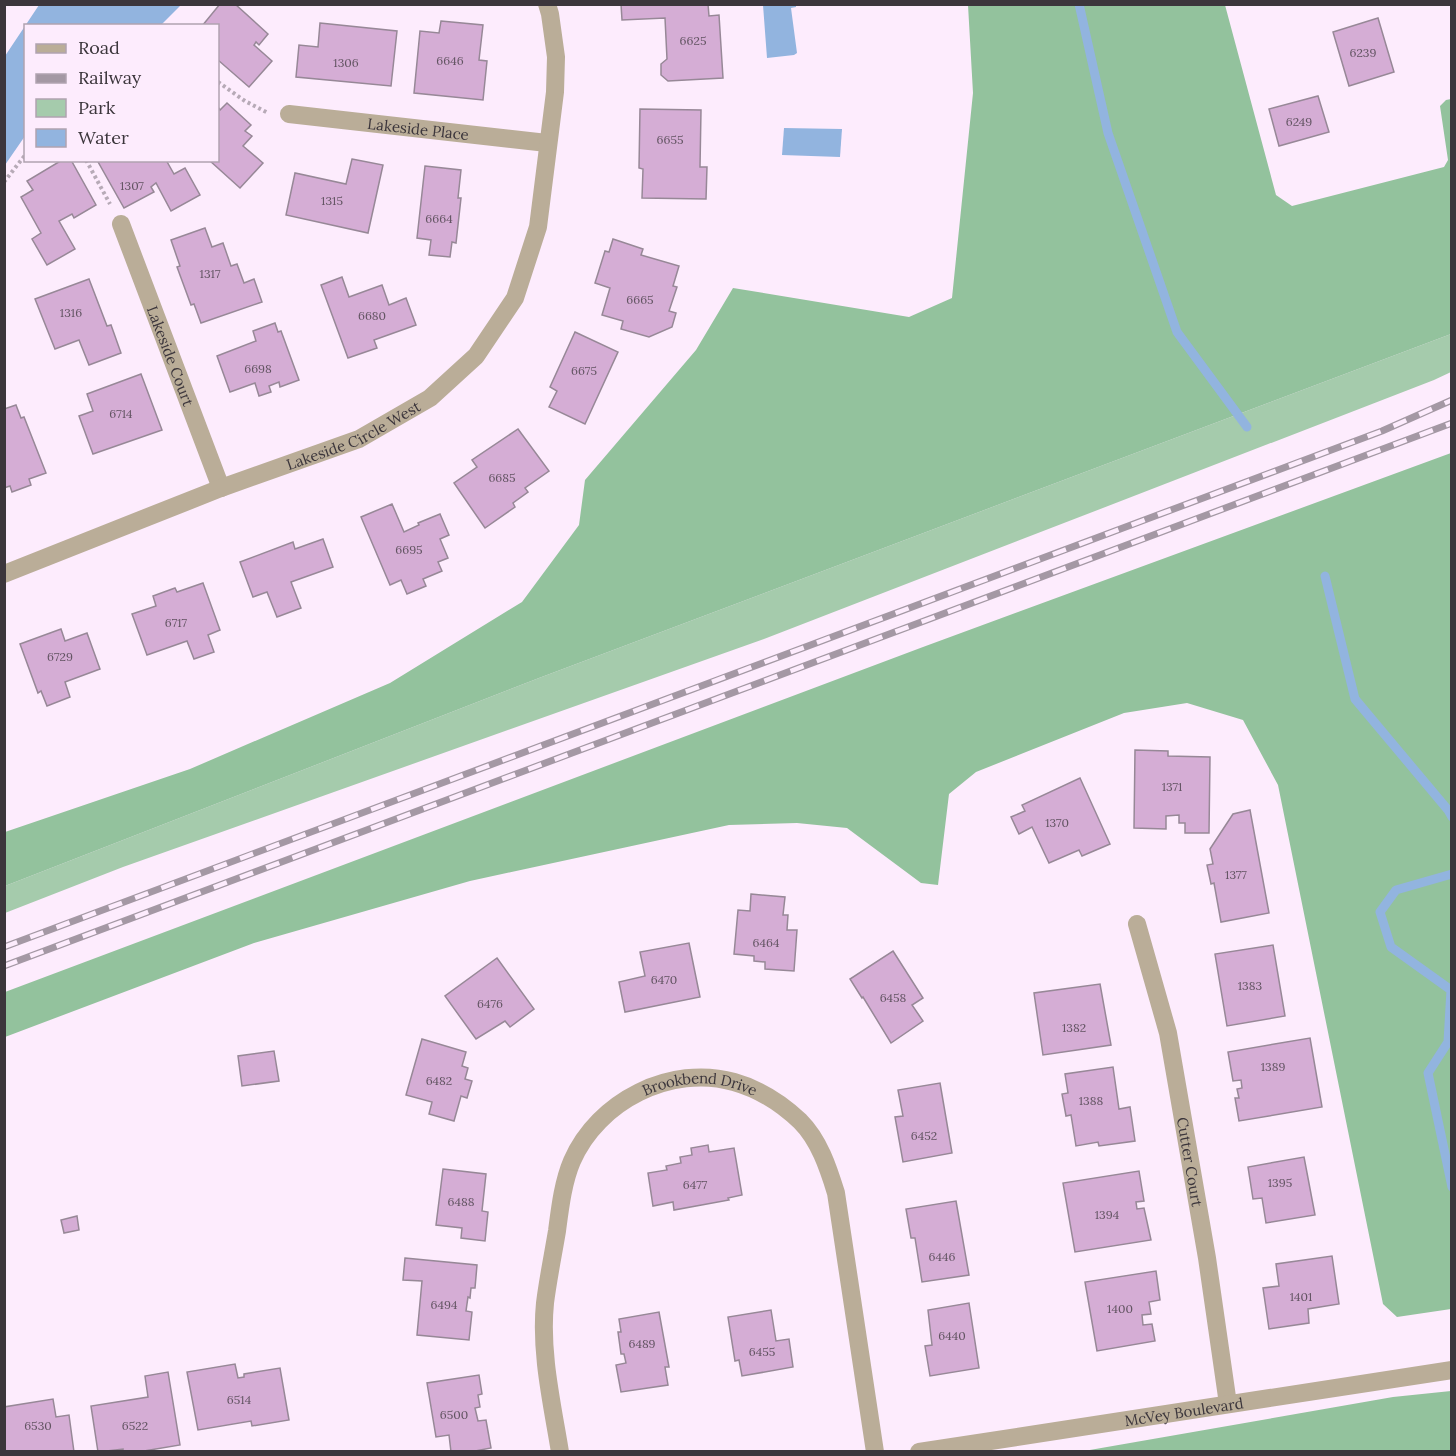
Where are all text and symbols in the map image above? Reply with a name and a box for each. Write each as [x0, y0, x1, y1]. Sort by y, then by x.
legend [24, 24, 219, 162]
house number: 6625 [680, 33, 706, 48]
text: Road [78, 36, 120, 59]
house number: 6239 [1350, 45, 1376, 60]
house number: 6646 [436, 53, 464, 68]
house number: 1306 [333, 55, 359, 70]
text: Railway [78, 66, 142, 89]
text: Park [78, 96, 116, 119]
street label: Lakeside Place [366, 113, 470, 144]
house number: 6249 [1286, 114, 1312, 129]
text: Water [78, 126, 129, 149]
house number: 6655 [657, 132, 683, 147]
house number: 1307 [120, 178, 144, 193]
house number: 1315 [321, 193, 343, 208]
house number: 6664 [425, 211, 453, 226]
house number: 1317 [200, 266, 221, 281]
house number: 6665 [626, 292, 654, 307]
street label: Lakeside Court [143, 303, 199, 409]
house number: 1316 [60, 305, 82, 320]
house number: 6680 [358, 308, 386, 323]
house number: 6698 [244, 361, 272, 376]
house number: 6675 [571, 363, 597, 378]
street label: Lakeside Circle West [284, 396, 424, 474]
house number: 6714 [109, 406, 133, 421]
house number: 6685 [488, 470, 516, 485]
house number: 6695 [395, 542, 423, 557]
house number: 6717 [165, 615, 188, 630]
house number: 6729 [47, 649, 73, 664]
house number: 1371 [1162, 779, 1182, 794]
house number: 1370 [1045, 815, 1069, 830]
house number: 1377 [1225, 867, 1247, 882]
house number: 6464 [753, 935, 780, 950]
house number: 6470 [651, 972, 677, 987]
house number: 1383 [1238, 978, 1263, 993]
house number: 6458 [880, 990, 907, 1005]
house number: 6476 [477, 996, 503, 1011]
house number: 1382 [1062, 1020, 1086, 1035]
house number: 1389 [1261, 1059, 1285, 1074]
street label: Brookbend Drive [639, 1068, 761, 1099]
house number: 6482 [426, 1073, 452, 1088]
house number: 1388 [1079, 1093, 1104, 1108]
street label: Cutter Court [1173, 1116, 1207, 1208]
house number: 6452 [911, 1128, 937, 1143]
house number: 1395 [1268, 1175, 1292, 1190]
house number: 6477 [683, 1177, 708, 1192]
house number: 6488 [448, 1194, 475, 1209]
house number: 1394 [1095, 1207, 1120, 1222]
house number: 6446 [929, 1249, 955, 1264]
house number: 1401 [1290, 1289, 1312, 1304]
house number: 6494 [431, 1297, 458, 1312]
house number: 1400 [1107, 1301, 1133, 1316]
house number: 6440 [938, 1328, 966, 1343]
house number: 6489 [628, 1336, 656, 1351]
house number: 6455 [749, 1344, 775, 1359]
house number: 6514 [227, 1392, 252, 1407]
street label: McVey Boulevard [1123, 1393, 1245, 1430]
house number: 6500 [440, 1407, 468, 1422]
house number: 6530 [24, 1418, 52, 1433]
house number: 6522 [122, 1418, 148, 1433]

